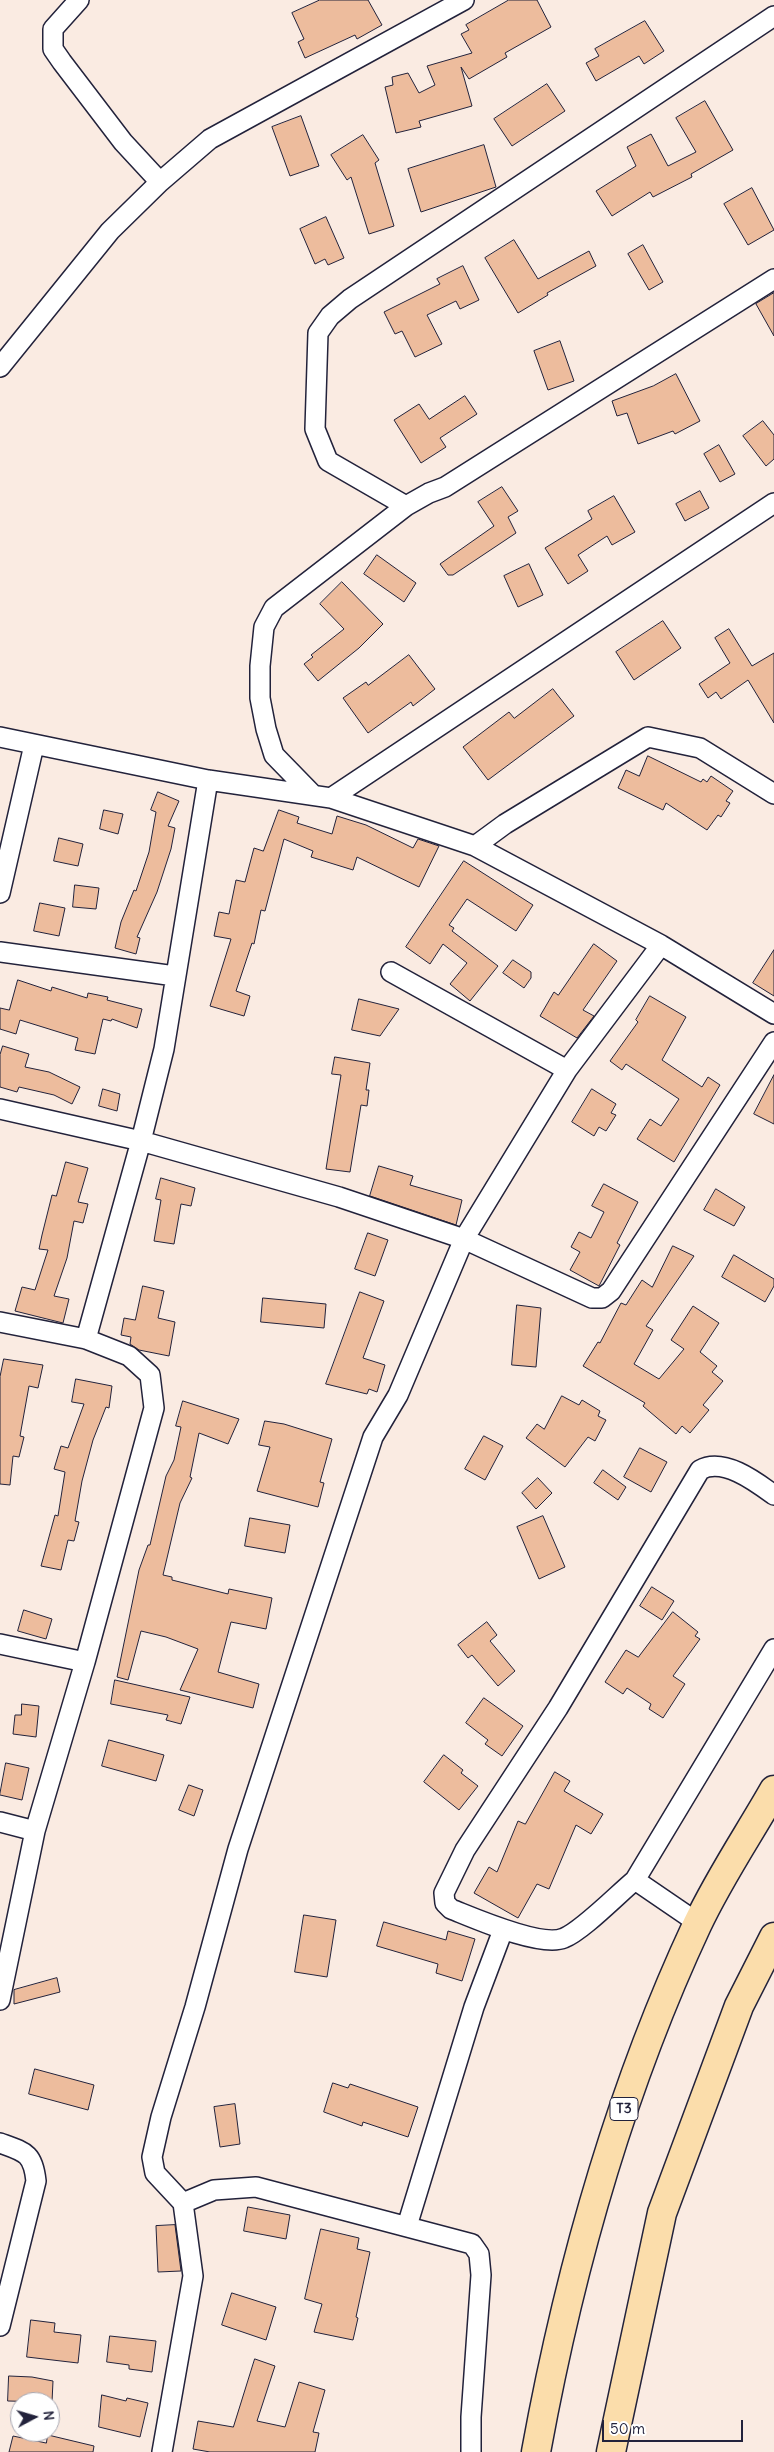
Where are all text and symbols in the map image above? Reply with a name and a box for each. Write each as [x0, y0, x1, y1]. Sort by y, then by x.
road number: T3 [610, 2098, 638, 2120]
north arrow [10, 2392, 60, 2442]
text: N [39, 2410, 58, 2421]
scale bar [604, 2410, 745, 2442]
text: 50 m [610, 2419, 645, 2438]

